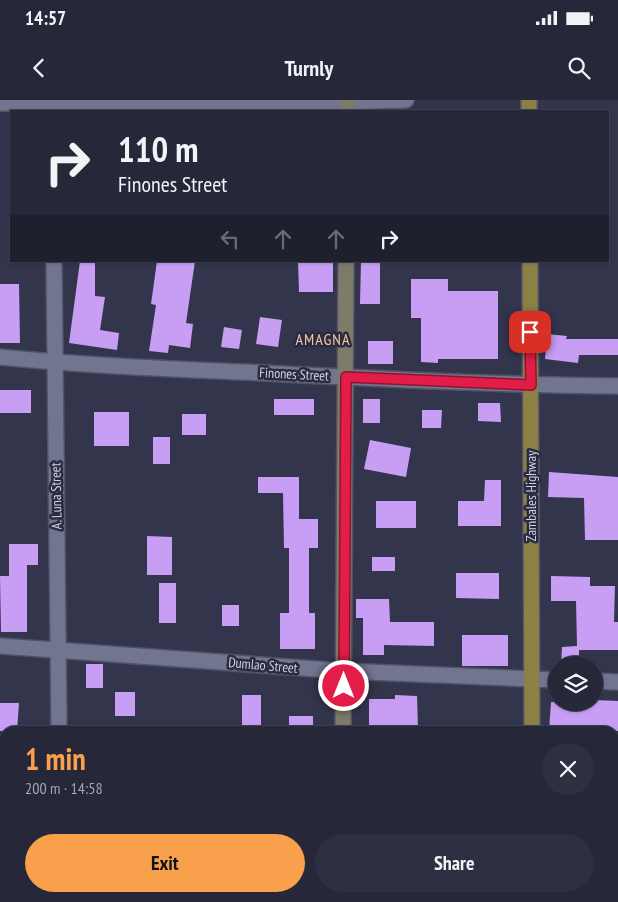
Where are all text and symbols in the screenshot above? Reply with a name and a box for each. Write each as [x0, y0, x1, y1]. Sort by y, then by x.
text: 14:57 [25, 6, 66, 30]
icon: back [25, 54, 53, 82]
text: Turnly [285, 54, 333, 82]
icon: search [565, 54, 593, 82]
text: 110 m [118, 126, 199, 172]
icon: right [35, 130, 100, 195]
text: Finones Street [118, 170, 227, 198]
icon: left [216, 225, 244, 253]
icon: ahead [269, 225, 297, 253]
icon: ahead [322, 225, 350, 253]
icon: right [375, 225, 403, 253]
pin [509, 311, 551, 353]
icon: arrive [516, 318, 544, 346]
district label: AMAGNA [295, 329, 351, 349]
street label: Finones Street [259, 363, 329, 385]
street label: Zambales Highway [522, 450, 540, 541]
street label: A. Luna Street [46, 462, 66, 530]
street label: Dumlao Street [228, 653, 298, 677]
map controls [548, 656, 603, 711]
button: layers [548, 656, 603, 711]
position arrow [317, 659, 369, 711]
text: 1 min [25, 739, 86, 778]
button: close [542, 743, 594, 795]
text: 200 m · 14:58 [25, 778, 103, 798]
button: Exit [25, 834, 305, 892]
button: Share [315, 834, 594, 892]

